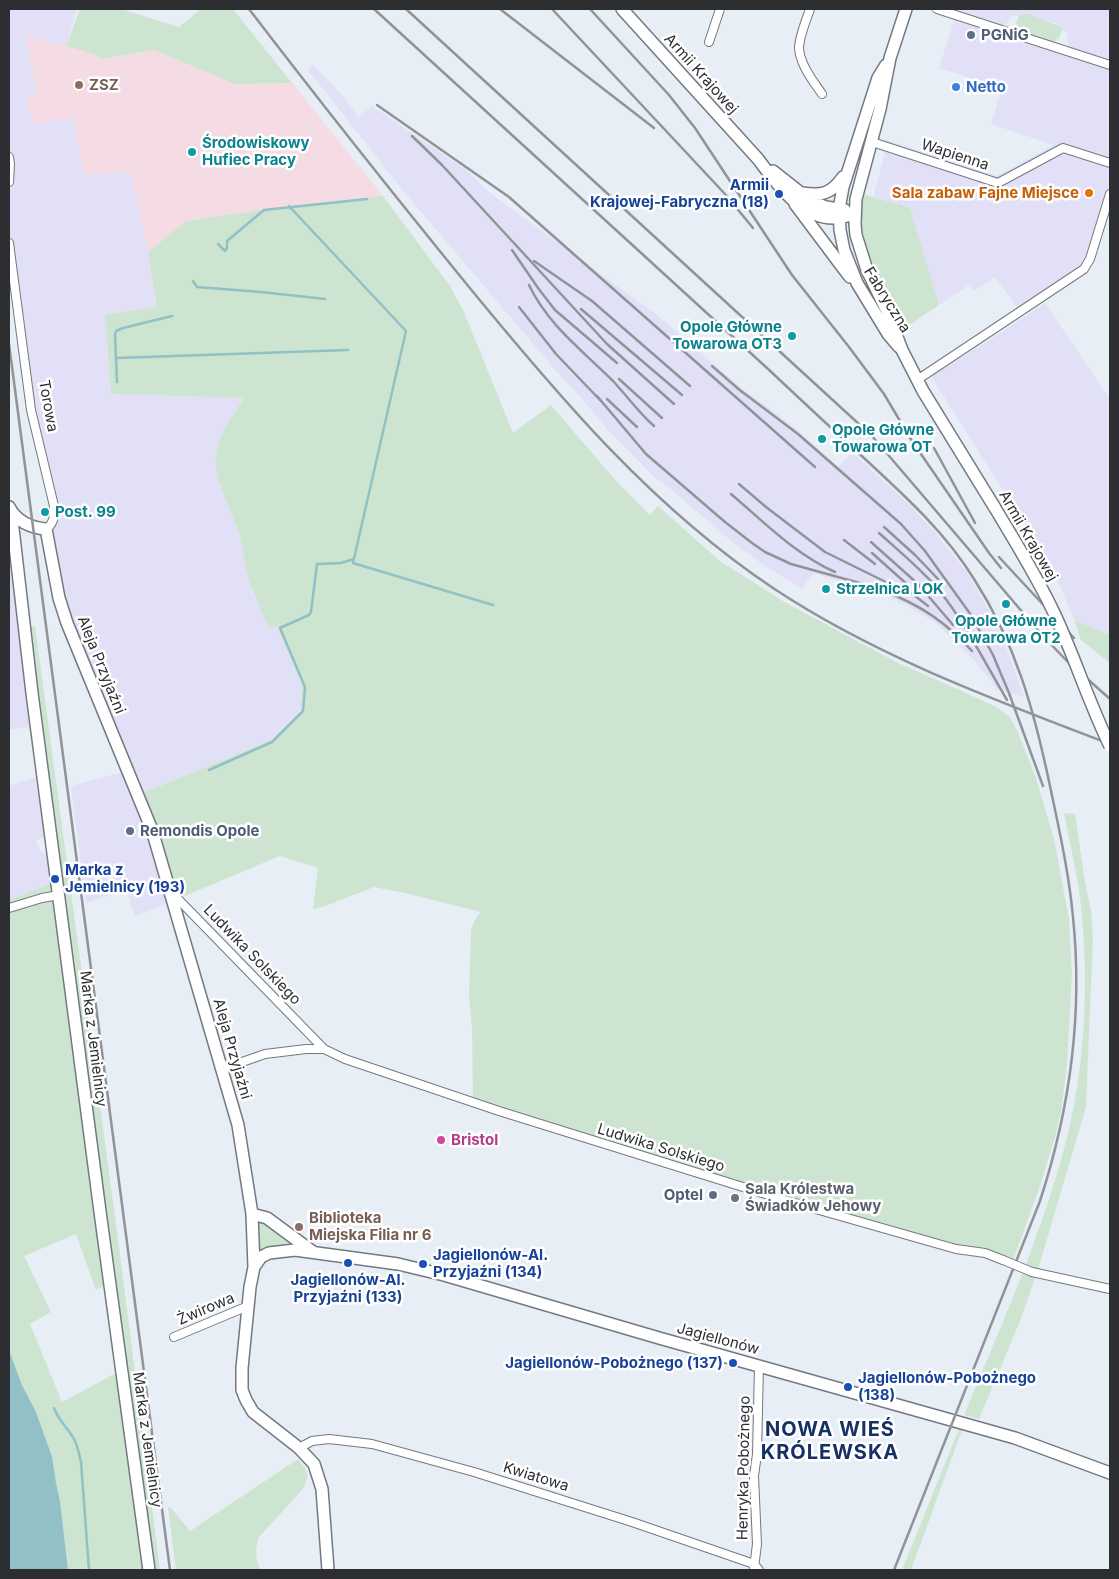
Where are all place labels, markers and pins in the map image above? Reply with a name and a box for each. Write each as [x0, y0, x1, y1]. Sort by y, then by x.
place label: PGNiG [981, 26, 1029, 44]
marker: PGNiG [965, 29, 977, 41]
place label: ZSZ [89, 76, 119, 94]
place label: Netto [966, 78, 1006, 96]
marker: ZSZ [73, 79, 85, 91]
marker: Netto [950, 81, 962, 93]
place label: Środowiskowy Hufiec Pracy [202, 134, 310, 169]
marker: Środowiskowy Hufiec Pracy [186, 146, 198, 158]
place label: Armii Krajowej-Fabryczna (18) [590, 176, 769, 211]
place label: Sala zabaw Fajne Miejsce [892, 184, 1079, 202]
marker: Sala zabaw Fajne Miejsce [1083, 187, 1095, 199]
marker: Armii Krajowej-Fabryczna (18) [773, 188, 785, 200]
place label: Opole Główne Towarowa OT3 [672, 318, 782, 353]
marker: Opole Główne Towarowa OT3 [786, 330, 798, 342]
place label: Opole Główne Towarowa OT [832, 421, 934, 456]
marker: Opole Główne Towarowa OT [816, 433, 828, 445]
place label: Post. 99 [55, 503, 116, 521]
marker: Post. 99 [39, 506, 51, 518]
place label: Strzelnica LOK [836, 580, 944, 598]
marker: Strzelnica LOK [820, 583, 832, 595]
marker: Opole Główne Towarowa OT2 [1000, 598, 1012, 610]
place label: Opole Główne Towarowa OT2 [951, 612, 1061, 647]
place label: Remondis Opole [140, 822, 260, 840]
marker: Remondis Opole [124, 825, 136, 837]
place label: Marka z Jemielnicy (193) [65, 861, 185, 896]
marker: Marka z Jemielnicy (193) [49, 873, 61, 885]
place label: Bristol [451, 1131, 498, 1149]
marker: Bristol [435, 1134, 447, 1146]
place label: Sala Królestwa Świadków Jehowy [745, 1180, 881, 1215]
place label: Optel [664, 1186, 703, 1204]
marker: Optel [707, 1189, 719, 1201]
marker: Sala Królestwa Świadków Jehowy [729, 1192, 741, 1204]
place label: Biblioteka Miejska Filia nr 6 [309, 1209, 431, 1244]
marker: Biblioteka Miejska Filia nr 6 [293, 1221, 305, 1233]
place label: Jagiellonów-Al. Przyjaźni (134) [433, 1246, 548, 1281]
marker: Jagiellonów-Al. Przyjaźni (133) [342, 1257, 354, 1269]
marker: Jagiellonów-Al. Przyjaźni (134) [417, 1258, 429, 1270]
place label: Jagiellonów-Al. Przyjaźni (133) [290, 1271, 406, 1306]
place label: Jagiellonów-Pobożnego (137) [505, 1354, 723, 1372]
marker: Jagiellonów-Pobożnego (137) [727, 1357, 739, 1369]
place label: Jagiellonów-Pobożnego (138) [858, 1369, 1036, 1404]
marker: Jagiellonów-Pobożnego (138) [842, 1381, 854, 1393]

